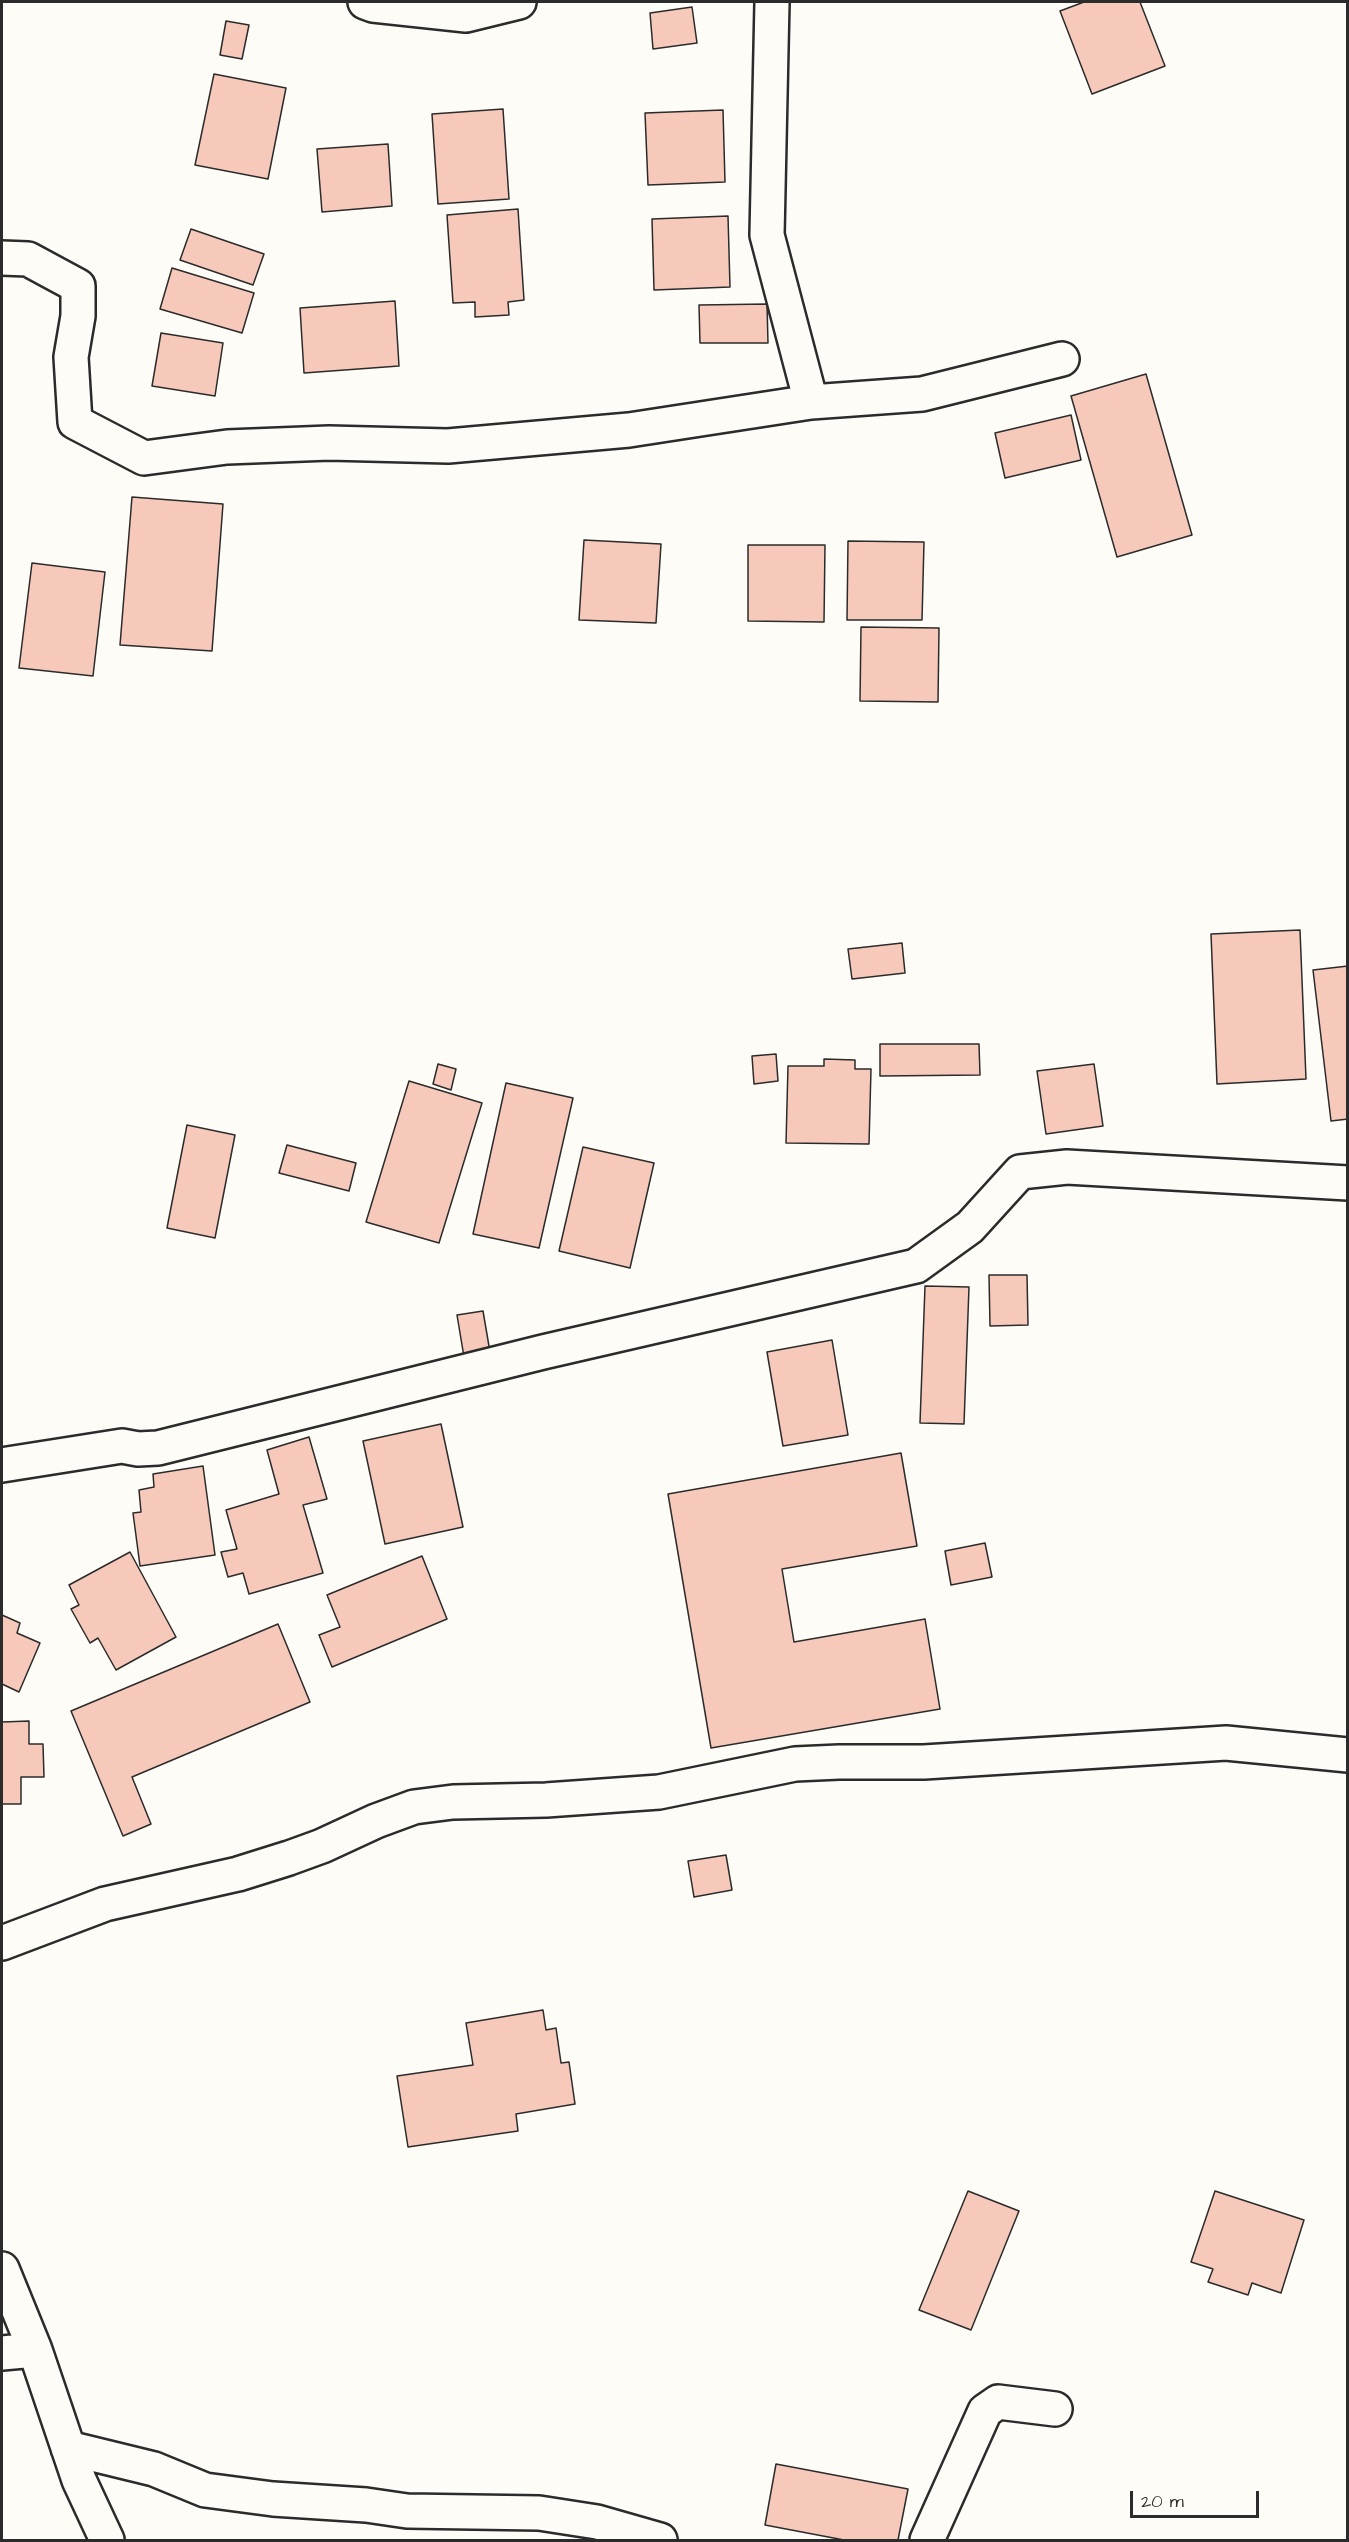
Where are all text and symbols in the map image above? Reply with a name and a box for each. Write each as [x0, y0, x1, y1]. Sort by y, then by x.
scale bar [1133, 2479, 1262, 2517]
text: 20 m [1141, 2489, 1184, 2514]

